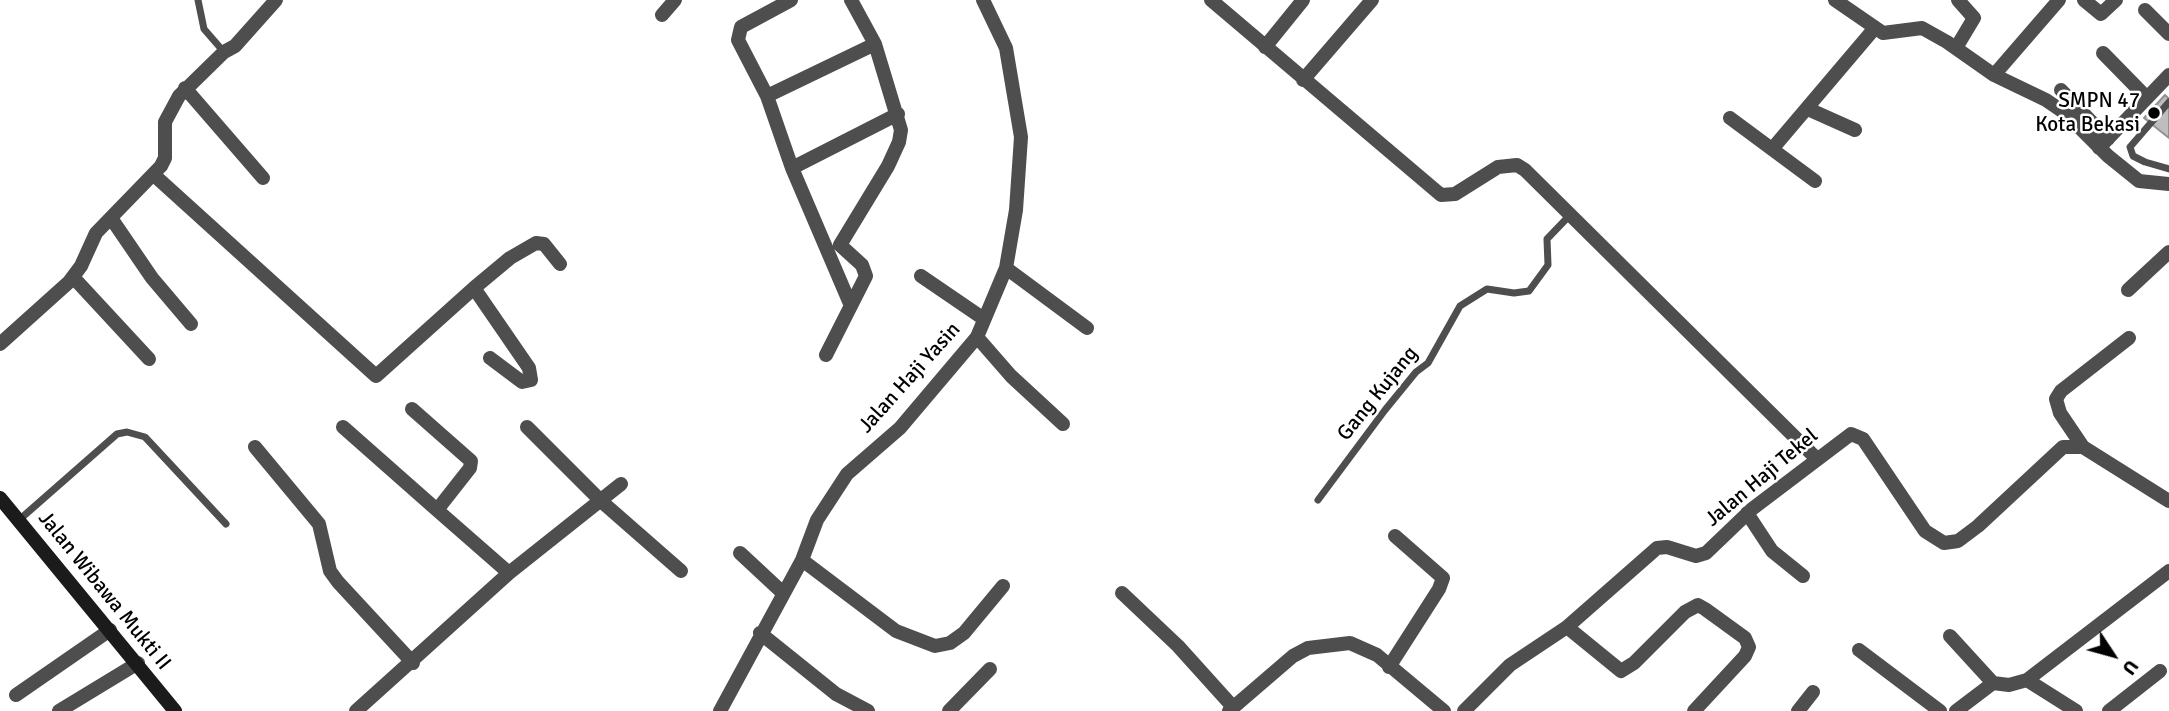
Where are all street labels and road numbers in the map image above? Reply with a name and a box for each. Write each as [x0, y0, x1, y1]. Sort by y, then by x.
street label: Jalan Haji Yasin [854, 318, 966, 438]
street label: Gang Kujang [1332, 342, 1424, 446]
street label: Jalan Haji Tekel [1701, 424, 1823, 532]
street label: Jalan Wibawa Mukti II [32, 507, 176, 675]

